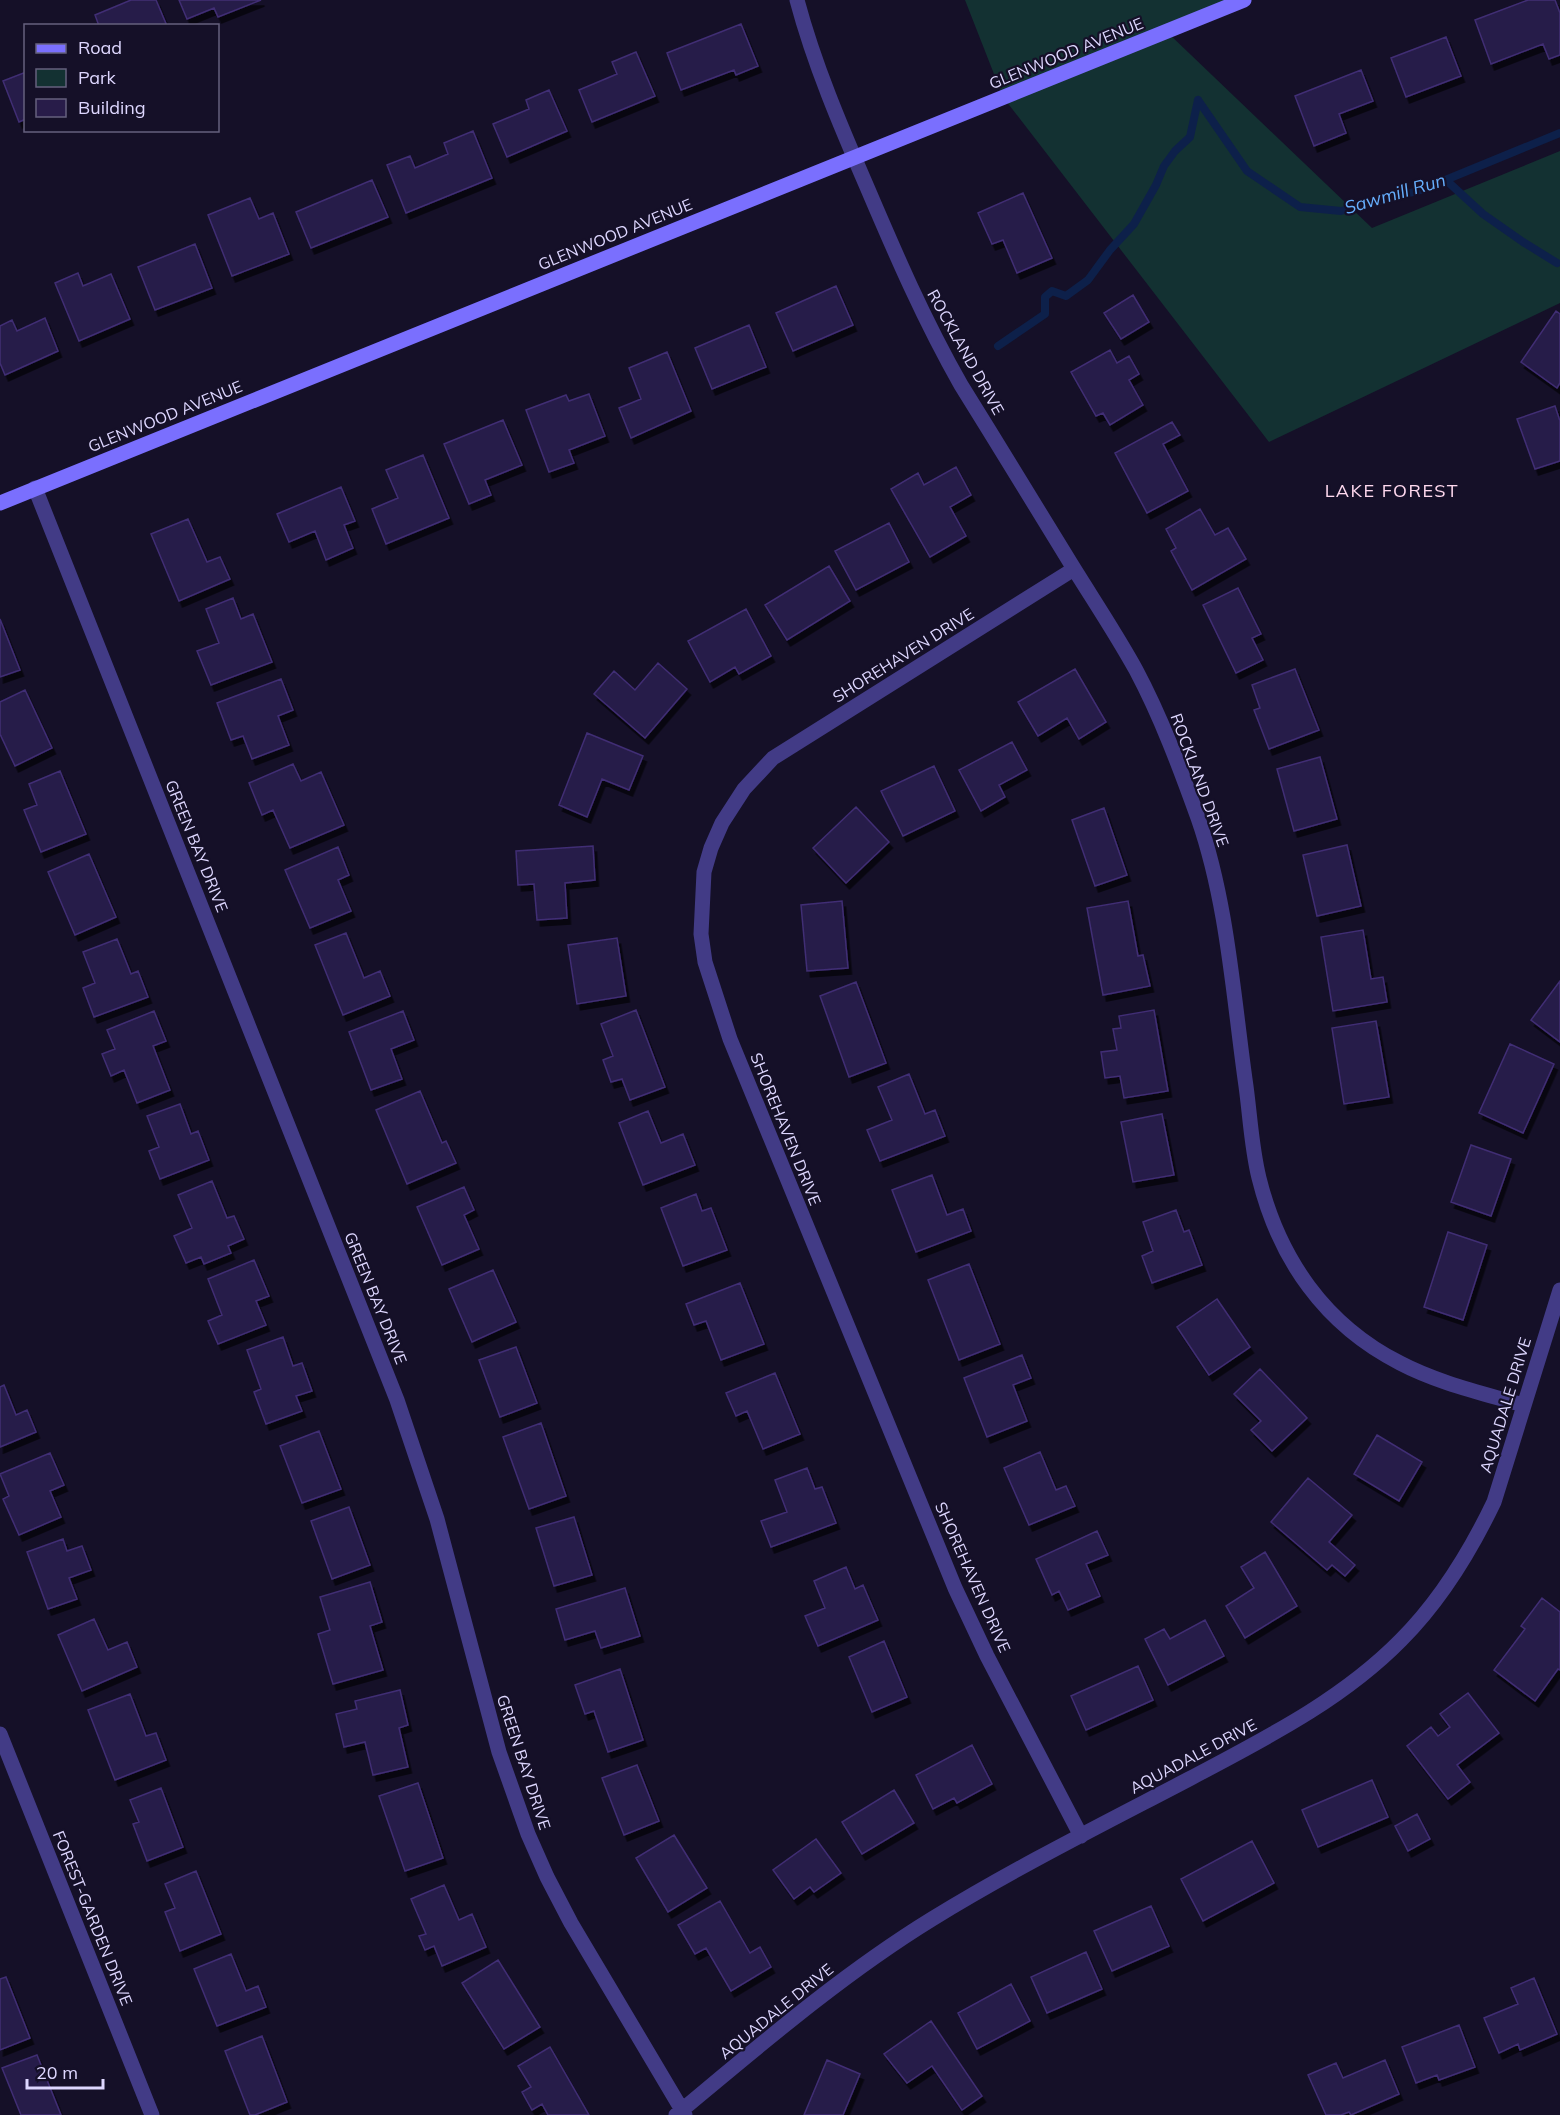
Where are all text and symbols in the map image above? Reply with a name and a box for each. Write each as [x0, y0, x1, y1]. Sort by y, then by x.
street label: GLENWOOD AVENUE [986, 13, 1146, 93]
legend [24, 24, 219, 132]
text: Road [78, 36, 122, 59]
text: Park [78, 66, 117, 89]
text: Building [78, 96, 146, 119]
water label: Sawmill Run [1342, 168, 1448, 219]
street label: GLENWOOD AVENUE [535, 194, 695, 274]
street label: ROCKLAND DRIVE [923, 286, 1009, 418]
street label: GLENWOOD AVENUE [85, 376, 245, 456]
district label: LAKE FOREST [1325, 479, 1459, 502]
street label: SHOREHAVEN DRIVE [829, 603, 977, 707]
street label: ROCKLAND DRIVE [1167, 711, 1233, 849]
street label: GREEN BAY DRIVE [161, 777, 233, 915]
street label: SHOREHAVEN DRIVE [746, 1050, 826, 1208]
street label: GREEN BAY DRIVE [340, 1229, 412, 1367]
street label: AQUADALE DRIVE [1475, 1335, 1535, 1475]
street label: SHOREHAVEN DRIVE [931, 1499, 1015, 1655]
street label: GREEN BAY DRIVE [493, 1692, 555, 1832]
street label: AQUADALE DRIVE [1126, 1714, 1260, 1798]
street label: FOREST-GARDEN DRIVE [49, 1828, 137, 2008]
street label: AQUADALE DRIVE [715, 1959, 837, 2063]
scale bar [27, 2052, 104, 2090]
text: 20 m [36, 2061, 78, 2084]

